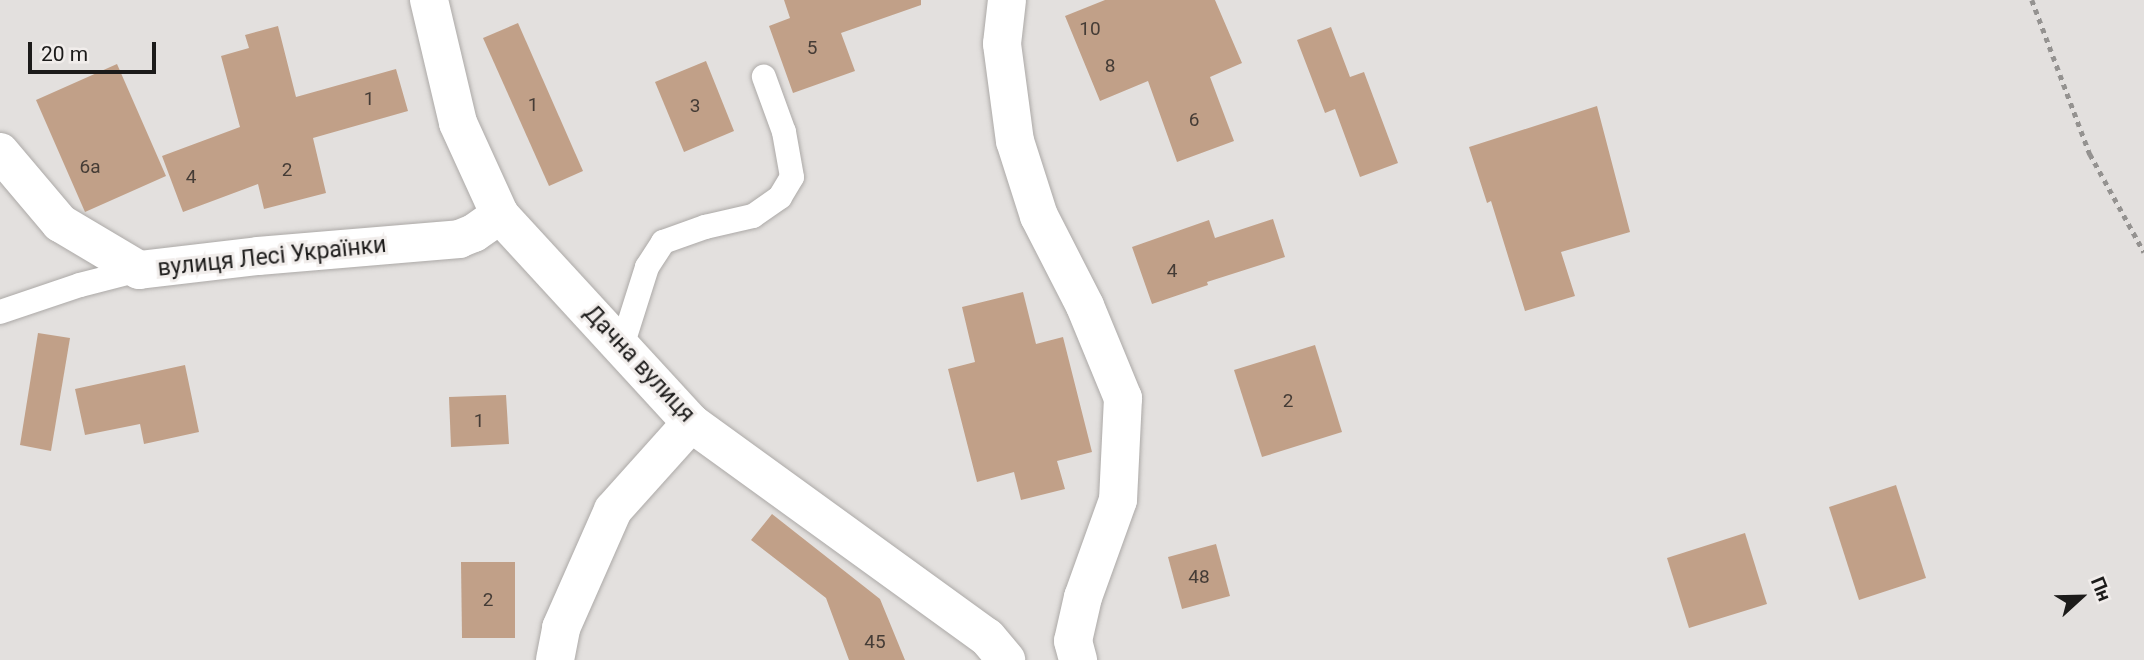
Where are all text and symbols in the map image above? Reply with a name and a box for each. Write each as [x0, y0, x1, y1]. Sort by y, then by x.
house number: 10 [1079, 18, 1101, 40]
scale bar [32, 28, 159, 72]
house number: 5 [807, 37, 817, 59]
text: 20 m [41, 42, 88, 66]
house number: 8 [1105, 55, 1115, 77]
house number: 1 [364, 88, 374, 110]
house number: 1 [528, 94, 538, 116]
house number: 3 [690, 95, 700, 117]
house number: 6 [1189, 109, 1199, 131]
house number: 6а [79, 156, 101, 178]
house number: 2 [282, 159, 292, 181]
house number: 4 [186, 166, 196, 188]
street label: вулиця Лесі Українки [156, 231, 388, 283]
house number: 4 [1167, 260, 1177, 282]
street label: Дачна вулиця [578, 300, 700, 428]
house number: 2 [1283, 390, 1293, 412]
house number: 1 [474, 410, 484, 432]
north arrow [2046, 562, 2116, 632]
house number: 48 [1188, 566, 1210, 588]
text: Пн [2086, 573, 2116, 604]
house number: 2 [483, 589, 493, 611]
house number: 45 [864, 631, 886, 653]

